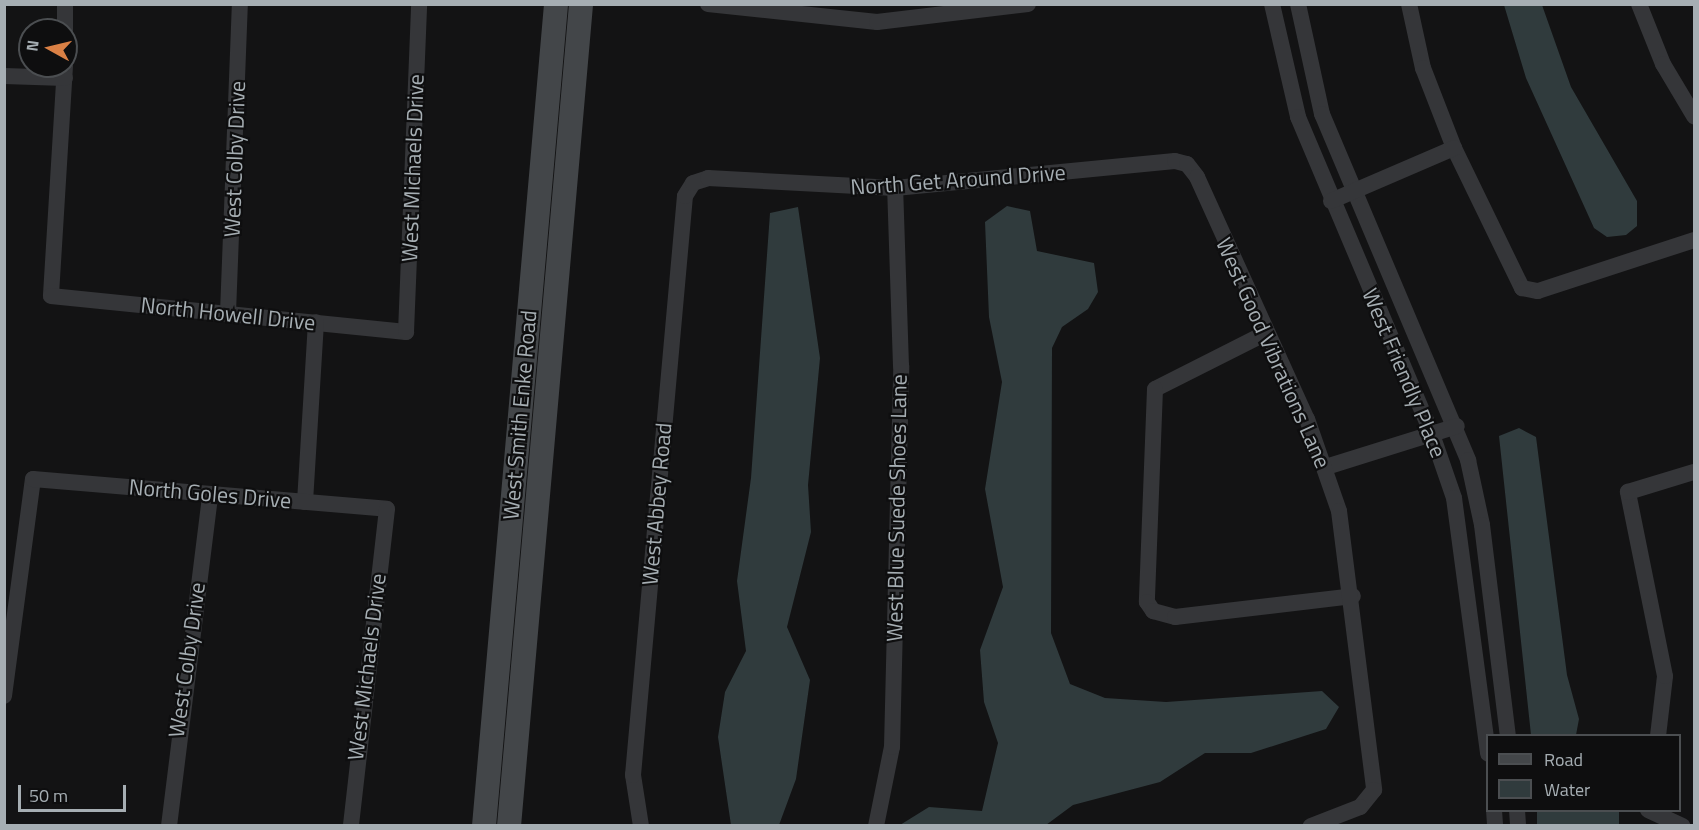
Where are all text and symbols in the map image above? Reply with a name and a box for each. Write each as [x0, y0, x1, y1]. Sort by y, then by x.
north arrow [18, 18, 78, 78]
text: N [20, 39, 45, 53]
street label: West Michaels Drive [397, 74, 429, 262]
street label: West Colby Drive [219, 80, 251, 238]
street label: North Get Around Drive [849, 159, 1067, 201]
street label: West Good Vibrations Lane [1210, 234, 1336, 472]
street label: West Friendly Place [1356, 284, 1452, 462]
street label: North Howell Drive [139, 292, 317, 336]
street label: West Smith Enke Road [498, 309, 542, 521]
street label: West Blue Suede Shoes Lane [881, 374, 913, 642]
street label: West Abbey Road [637, 422, 677, 586]
street label: North Goles Drive [128, 474, 292, 514]
street label: West Michaels Drive [342, 572, 392, 762]
street label: West Colby Drive [163, 581, 211, 739]
legend [1486, 734, 1681, 812]
text: Road [1544, 746, 1583, 773]
scale bar [21, 773, 129, 811]
text: Water [1544, 776, 1590, 803]
text: 50 m [29, 782, 68, 809]

